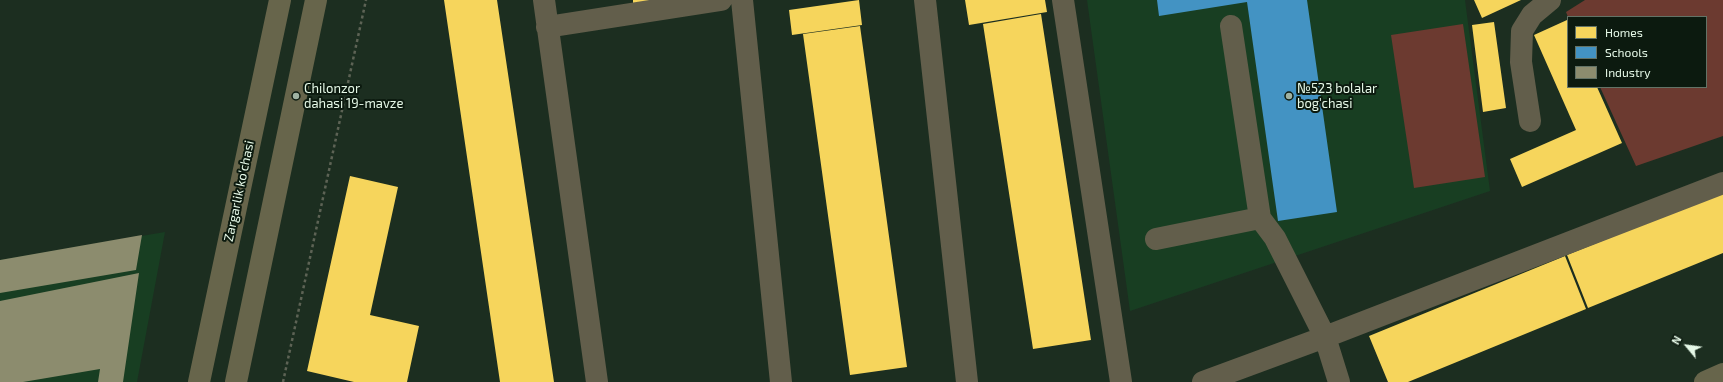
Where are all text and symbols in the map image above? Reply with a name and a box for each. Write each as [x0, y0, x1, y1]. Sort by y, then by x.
legend [1567, 16, 1707, 88]
text: Homes [1605, 25, 1643, 39]
text: Schools [1605, 45, 1648, 59]
text: Industry [1605, 65, 1651, 79]
place label: Chilonzor dahasi 19-mavze [304, 81, 403, 112]
place label: №523 bolalar bog'chasi [1297, 81, 1377, 112]
marker: Chilonzor dahasi 19-mavze [291, 91, 301, 101]
marker: №523 bolalar bog'chasi [1284, 91, 1294, 101]
street label: Zargarlik ko'chasi [221, 139, 257, 243]
north arrow [1667, 326, 1707, 366]
text: N [1668, 333, 1684, 347]

